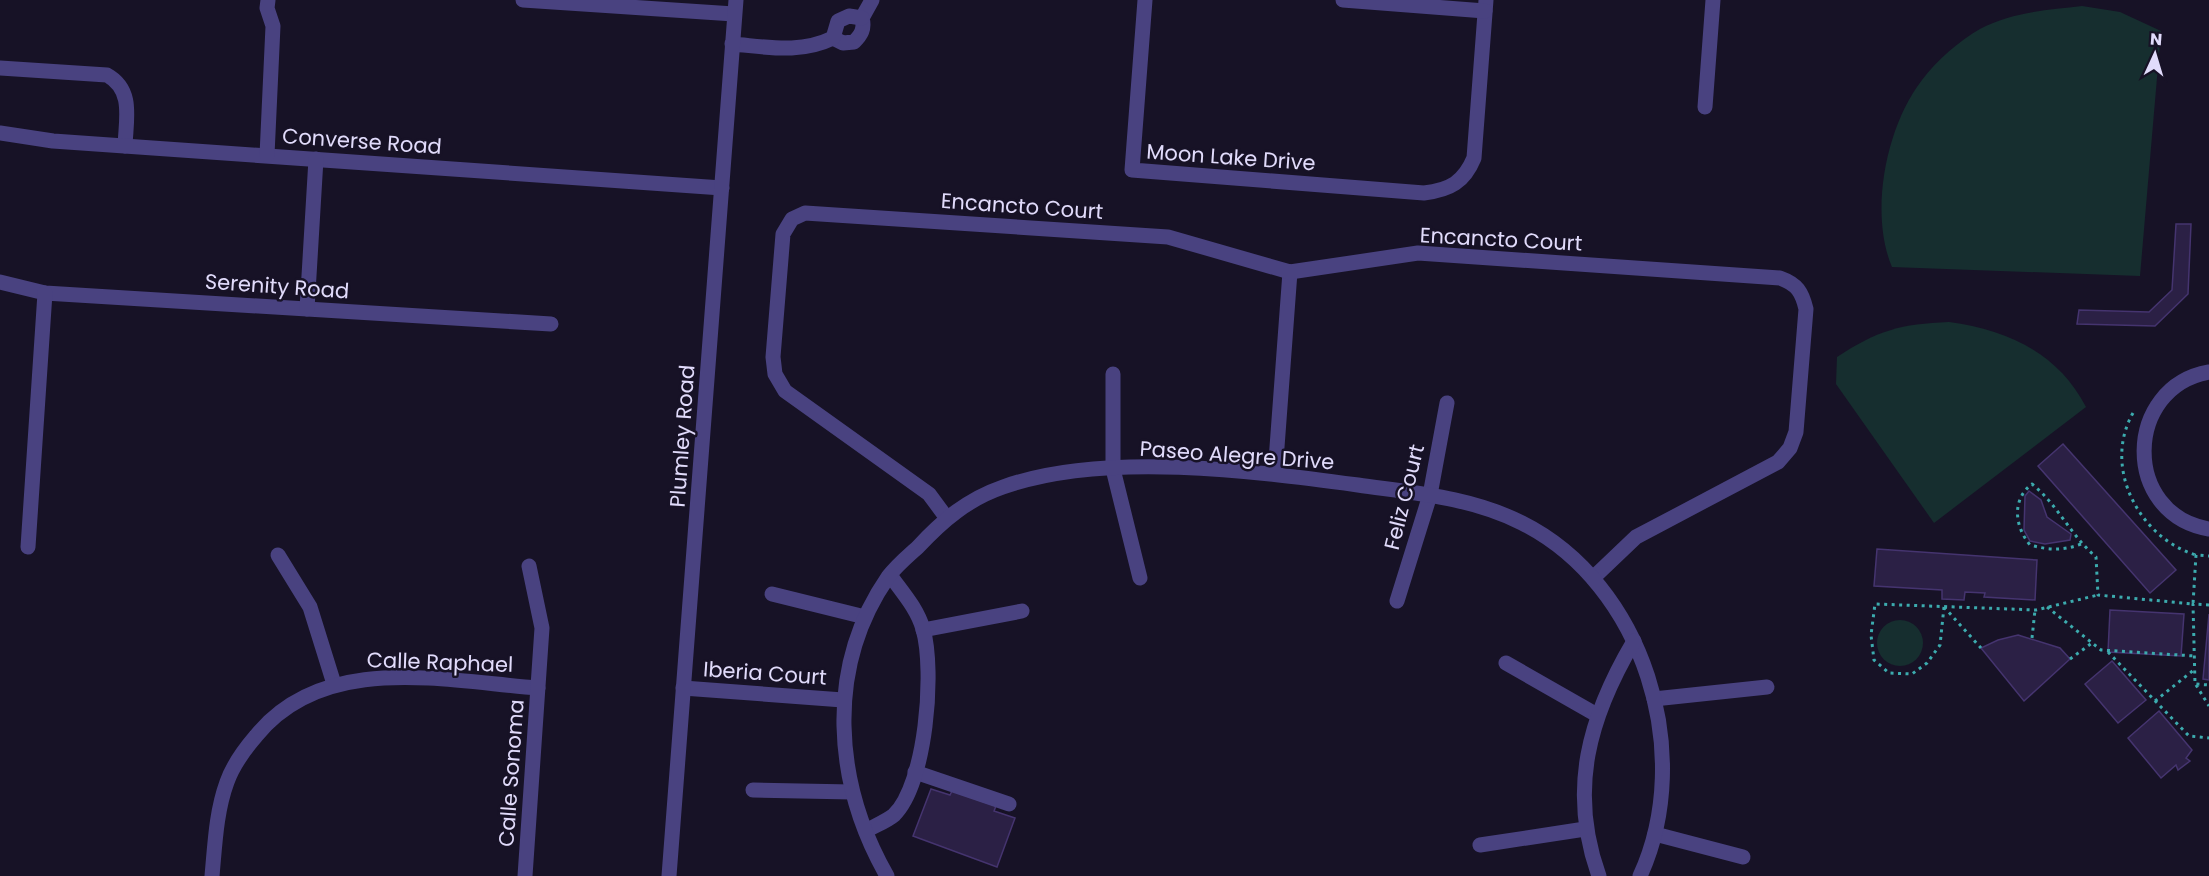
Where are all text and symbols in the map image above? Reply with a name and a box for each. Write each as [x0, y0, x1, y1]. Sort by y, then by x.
north arrow [2125, 24, 2185, 84]
text: N [2149, 28, 2163, 51]
street label: Converse Road [281, 121, 443, 161]
street label: Moon Lake Drive [1146, 137, 1316, 177]
street label: Encancto Court [940, 186, 1104, 226]
street label: Encancto Court [1419, 220, 1583, 258]
street label: Serenity Road [204, 266, 350, 306]
street label: Plumley Road [663, 364, 701, 508]
street label: Paseo Alegre Drive [1139, 434, 1335, 476]
street label: Feliz Court [1377, 441, 1431, 553]
street label: Calle Raphael [366, 645, 514, 679]
street label: Iberia Court [702, 654, 828, 692]
street label: Calle Sonoma [491, 698, 531, 848]

